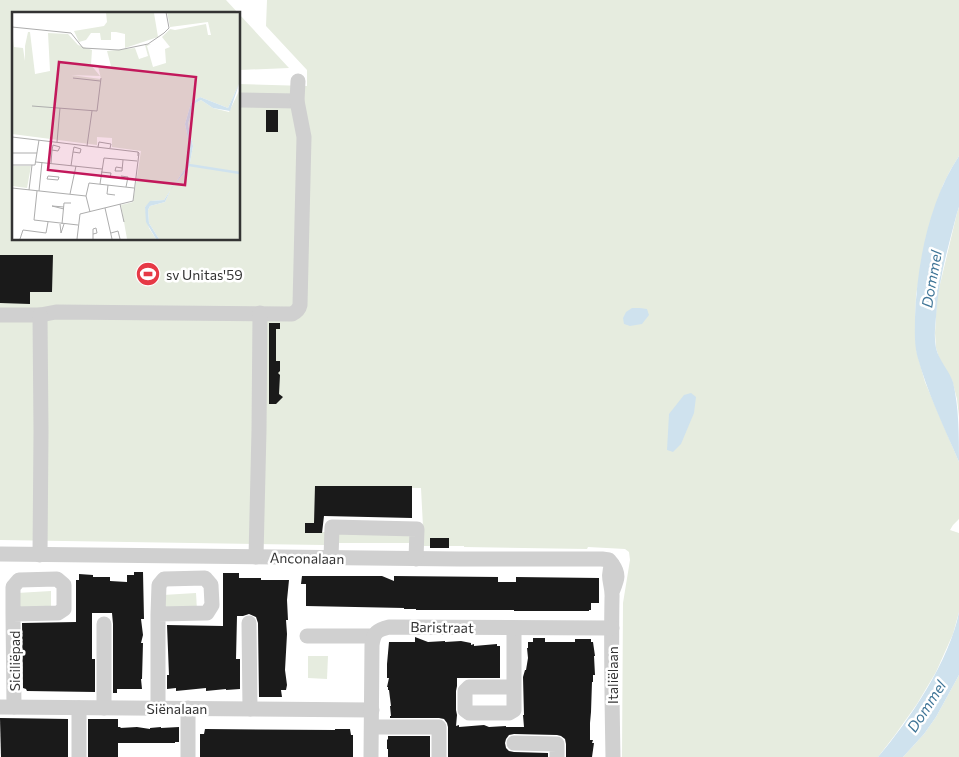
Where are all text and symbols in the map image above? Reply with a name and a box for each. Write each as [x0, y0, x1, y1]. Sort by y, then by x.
inset map [12, 12, 240, 240]
water label: Dommel [917, 248, 945, 309]
sports icon: sv Unitas'59 [135, 261, 161, 287]
place label: sv Unitas'59 [166, 266, 243, 283]
street label: Anconalaan [270, 549, 344, 567]
street label: Baristraat [410, 618, 474, 636]
street label: Siciliëpad [6, 631, 23, 691]
street label: Italiëlaan [604, 646, 621, 704]
water label: Dommel [903, 676, 950, 735]
street label: Siënalaan [147, 700, 207, 717]

